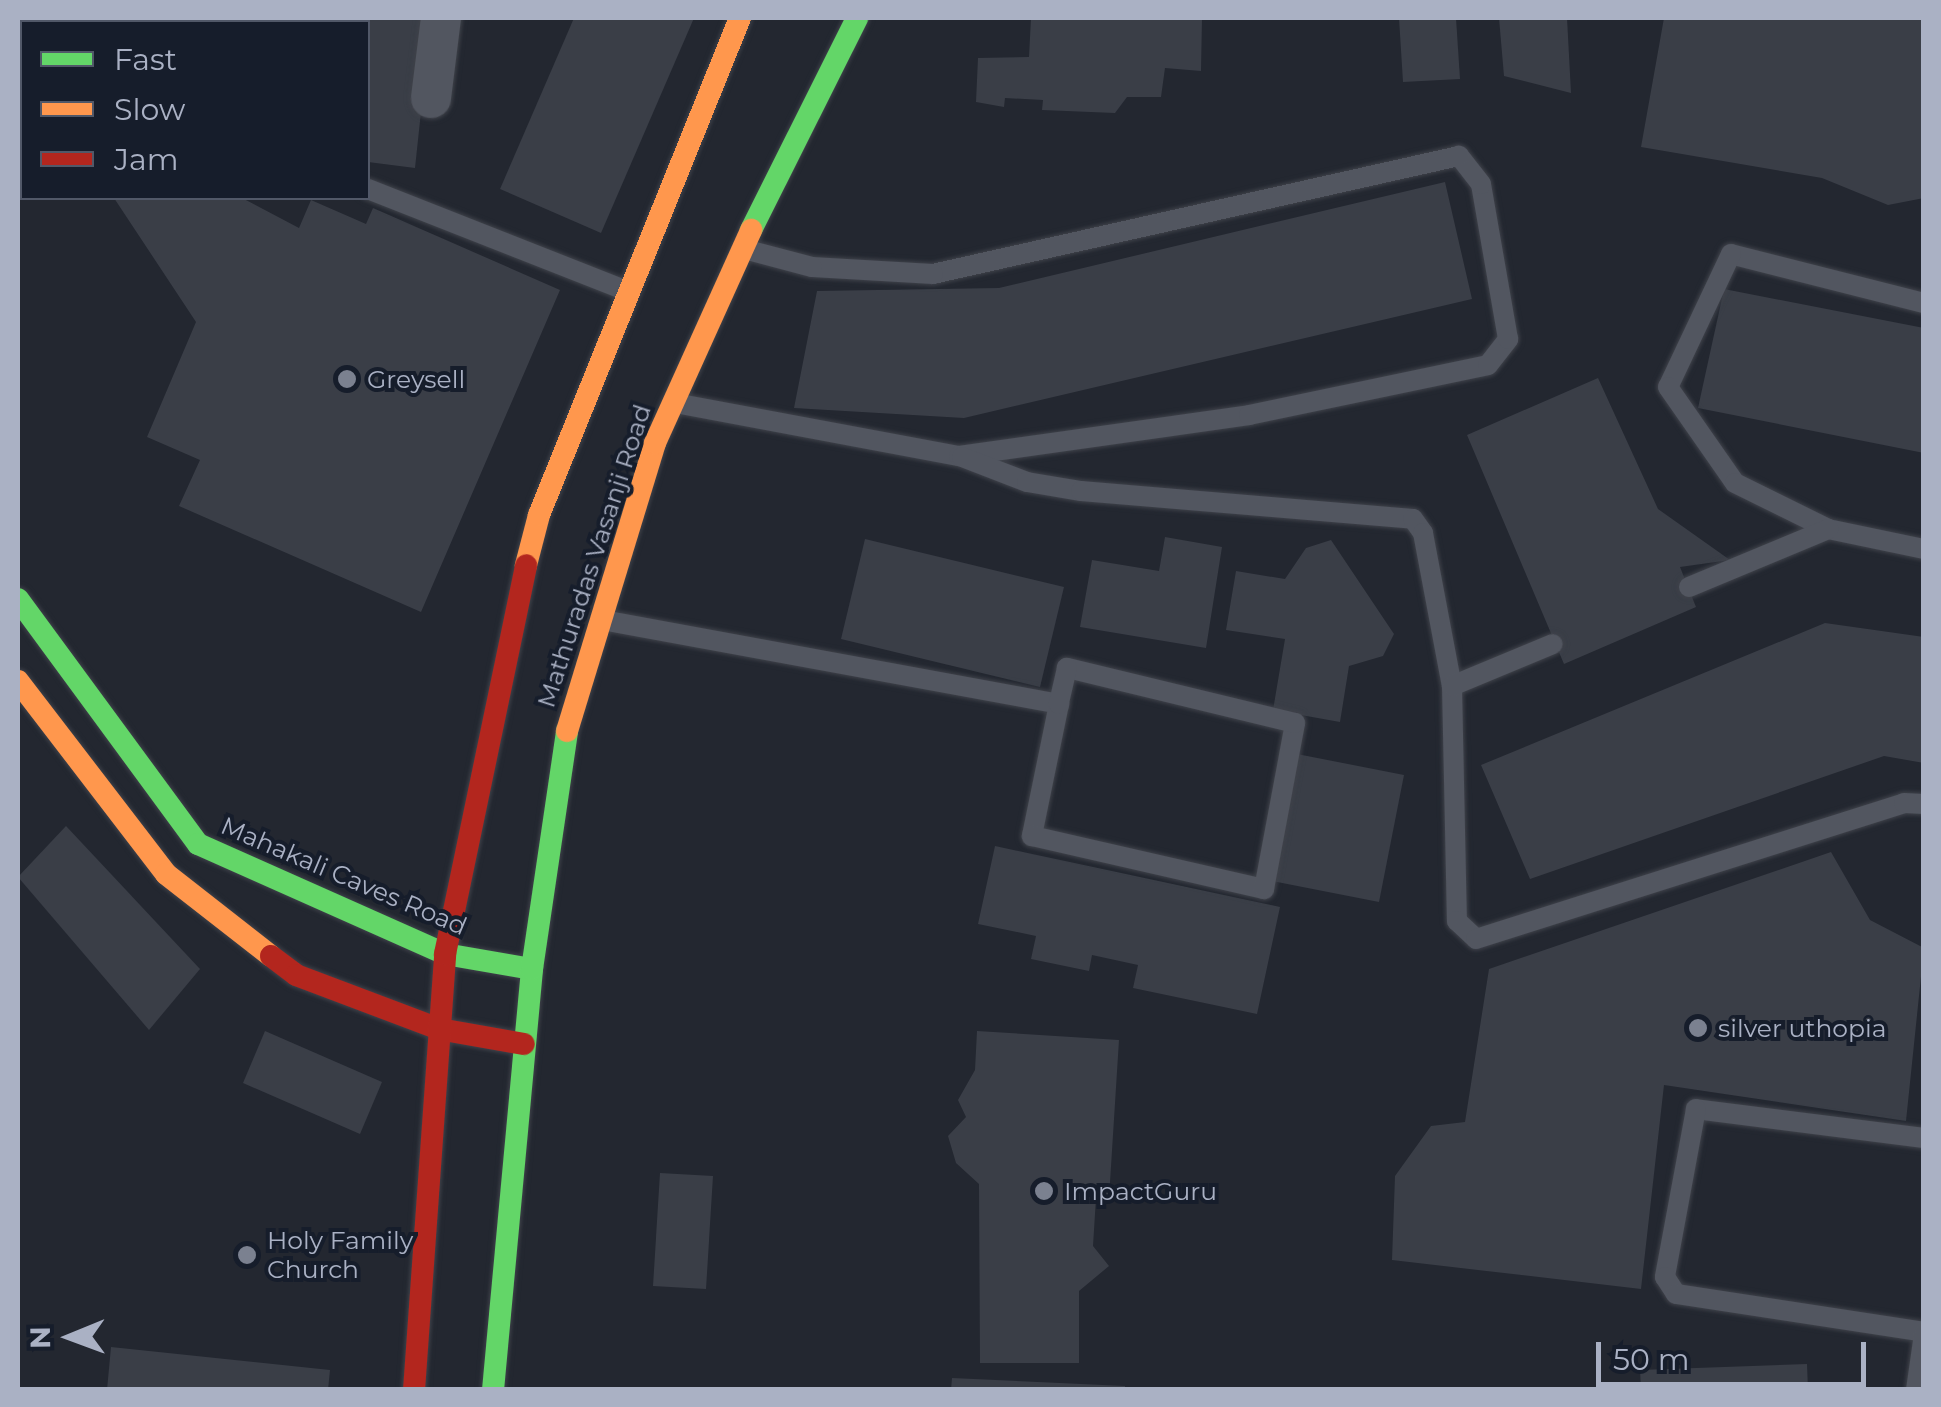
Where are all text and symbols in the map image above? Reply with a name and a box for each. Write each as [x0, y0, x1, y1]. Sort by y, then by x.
legend [20, 20, 370, 200]
text: Fast [114, 41, 177, 78]
text: Slow [114, 91, 185, 128]
text: Jam [114, 141, 179, 178]
place label: Greysell [367, 364, 465, 394]
marker: Greysell [336, 368, 358, 390]
street label: Mathuradas Vasanji Road [531, 401, 657, 711]
street label: Mahakali Caves Road [217, 811, 471, 941]
place label: silver uthopia [1718, 1013, 1886, 1043]
marker: silver uthopia [1687, 1017, 1709, 1039]
place label: ImpactGuru [1064, 1176, 1217, 1206]
marker: ImpactGuru [1033, 1180, 1055, 1202]
place label: Holy Family Church [267, 1226, 413, 1285]
marker: Holy Family Church [236, 1244, 258, 1266]
north arrow [20, 1287, 120, 1387]
scale bar [1601, 1322, 1871, 1384]
text: N [23, 1326, 57, 1349]
text: 50 m [1613, 1341, 1690, 1378]

